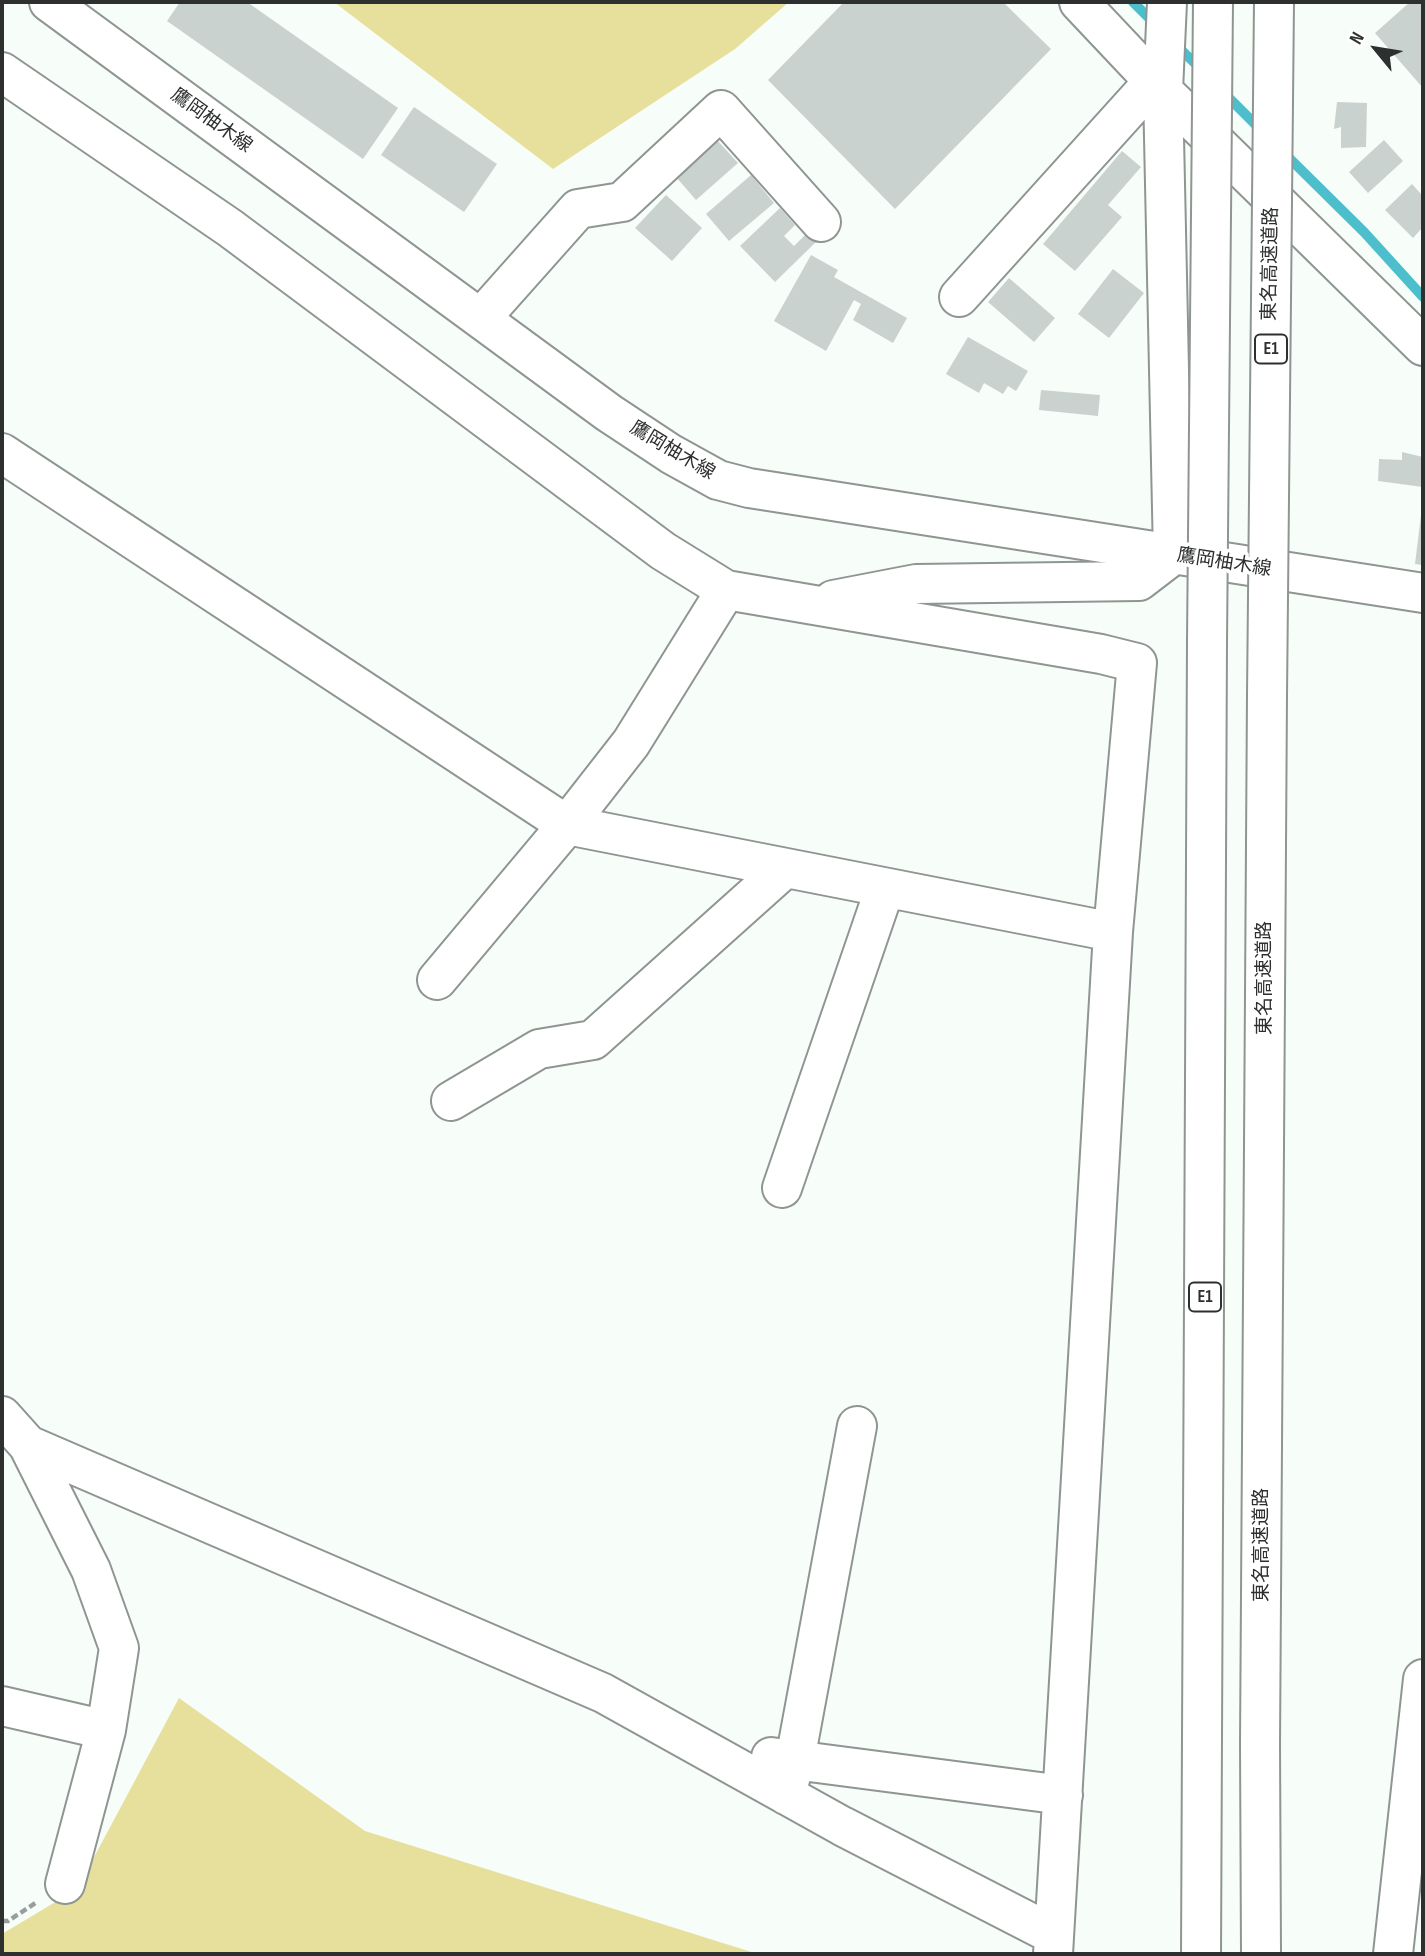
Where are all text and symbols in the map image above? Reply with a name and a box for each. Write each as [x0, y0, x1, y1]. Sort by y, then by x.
north arrow [1341, 14, 1411, 84]
text: N [1345, 28, 1370, 48]
street label: 鷹岡柚木線 [166, 84, 256, 158]
street label: 東名高速道路 [1259, 207, 1283, 321]
road number: E1 [1255, 334, 1287, 363]
street label: 鷹岡柚木線 [625, 417, 719, 485]
street label: 鷹岡柚木線 [1175, 544, 1273, 582]
street label: 東名高速道路 [1254, 921, 1276, 1035]
road number: E1 [1189, 1282, 1221, 1312]
street label: 東名高速道路 [1251, 1488, 1273, 1602]

